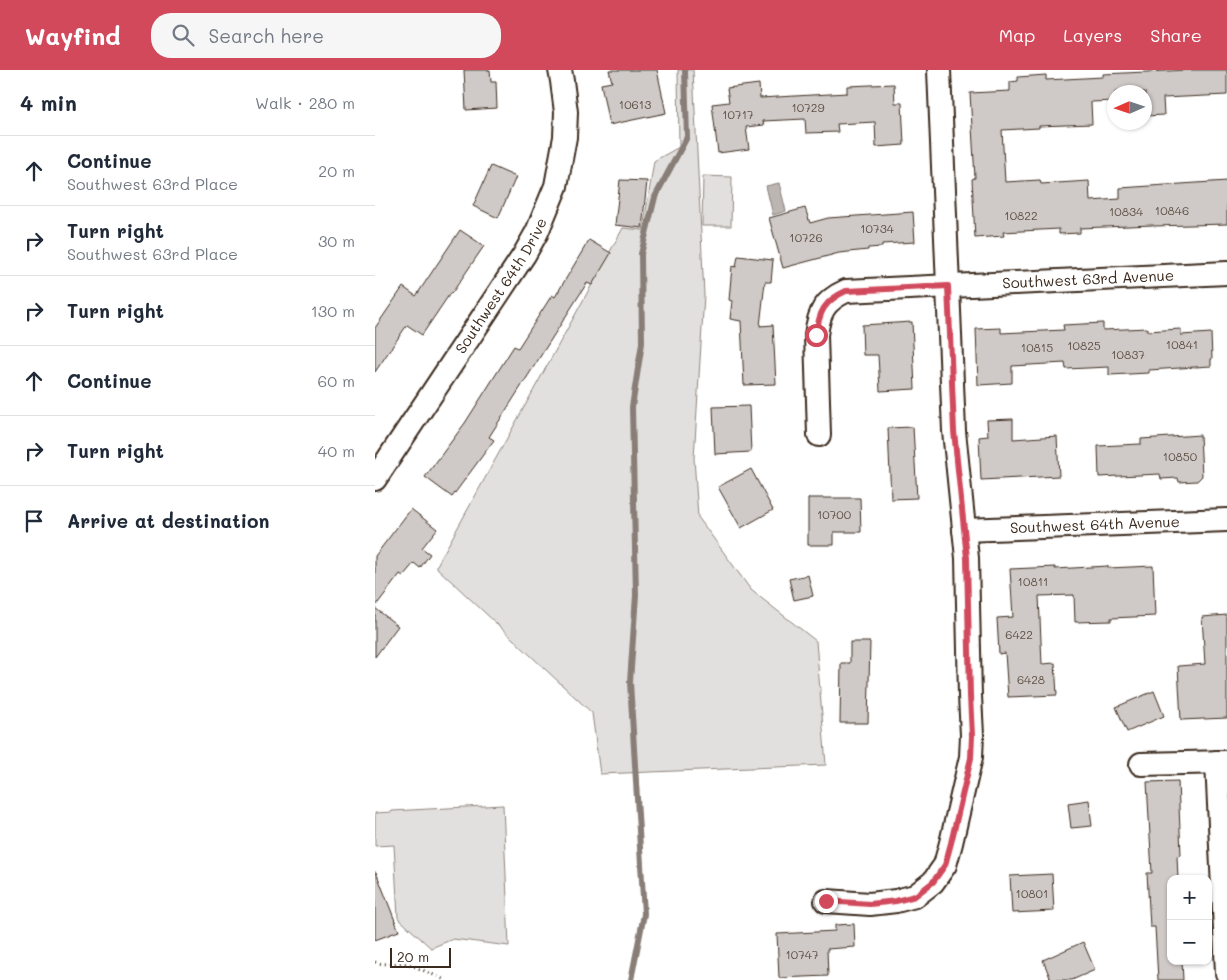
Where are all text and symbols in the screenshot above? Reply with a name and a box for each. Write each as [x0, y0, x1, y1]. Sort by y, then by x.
search box [151, 13, 501, 58]
text: Wayfind [25, 20, 121, 51]
icon: search [169, 21, 197, 49]
text: Search here [209, 23, 324, 48]
text: Map [999, 23, 1035, 47]
text: Layers [1063, 23, 1122, 47]
text: Share [1150, 23, 1202, 47]
north arrow [1107, 85, 1152, 130]
text: 4 min [20, 89, 77, 116]
text: Walk · 280 m [255, 92, 355, 113]
house number: 10613 [619, 96, 651, 112]
house number: 10729 [791, 99, 825, 115]
house number: 10717 [722, 106, 754, 122]
text: Continue [67, 148, 152, 173]
icon: ahead [20, 157, 48, 185]
text: 20 m [318, 160, 355, 181]
text: Southwest 63rd Place [67, 173, 238, 194]
house number: 10846 [1155, 202, 1189, 218]
house number: 10834 [1109, 203, 1143, 219]
house number: 10822 [1004, 207, 1038, 223]
street label: Southwest 64th Drive [450, 214, 551, 357]
text: Turn right [67, 218, 164, 243]
house number: 10734 [860, 220, 894, 236]
icon: right [20, 227, 48, 255]
house number: 10726 [789, 229, 823, 245]
text: 30 m [318, 230, 355, 251]
text: Southwest 63rd Place [67, 243, 238, 264]
street label: Southwest 63rd Avenue [1002, 265, 1174, 293]
icon: right [20, 297, 48, 325]
text: Turn right [67, 298, 164, 323]
text: 130 m [311, 300, 355, 321]
route start [805, 324, 828, 347]
house number: 10841 [1166, 336, 1198, 352]
house number: 10825 [1067, 337, 1101, 353]
house number: 10815 [1021, 339, 1053, 355]
house number: 10837 [1111, 346, 1145, 362]
icon: ahead [20, 367, 48, 395]
text: Continue [67, 368, 152, 393]
text: 60 m [318, 370, 355, 391]
icon: right [20, 437, 48, 465]
text: Turn right [67, 438, 164, 463]
text: 40 m [318, 440, 355, 461]
house number: 10850 [1163, 448, 1198, 464]
house number: 10700 [817, 506, 852, 522]
icon: arrive [20, 507, 48, 535]
text: Arrive at destination [67, 508, 270, 533]
street label: Southwest 64th Avenue [1010, 511, 1180, 537]
house number: 10811 [1018, 573, 1048, 589]
house number: 6422 [1005, 626, 1033, 642]
house number: 6428 [1017, 671, 1045, 687]
map controls [1167, 875, 1212, 965]
button: + [1167, 875, 1212, 920]
house number: 10801 [1016, 885, 1048, 901]
route end [815, 890, 838, 913]
button: − [1167, 920, 1212, 965]
scale bar [390, 945, 451, 968]
house number: 10747 [785, 946, 819, 962]
text: 20 m [397, 947, 429, 966]

